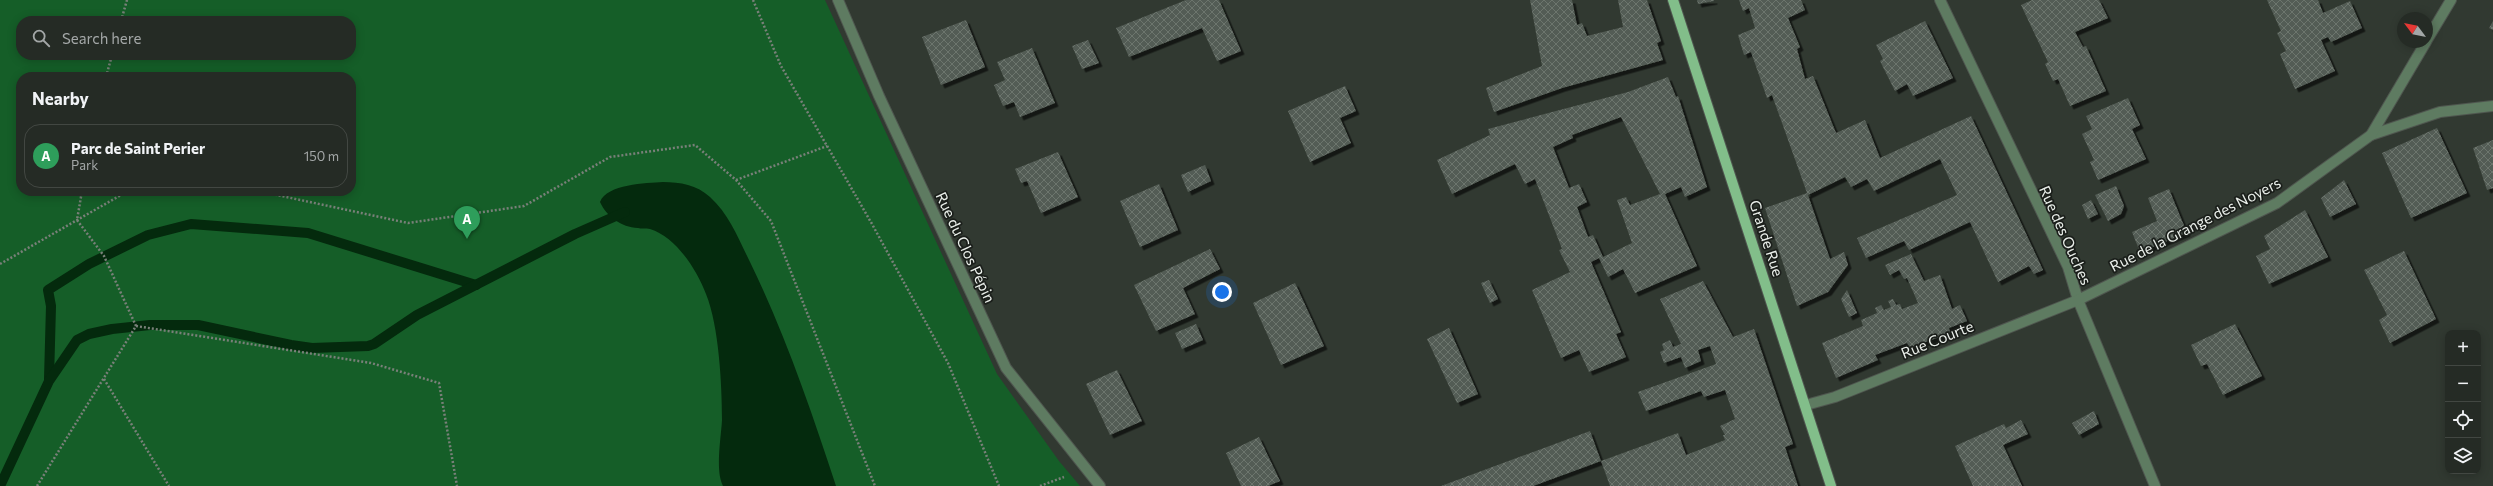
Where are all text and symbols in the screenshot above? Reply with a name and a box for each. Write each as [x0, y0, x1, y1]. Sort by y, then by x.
north arrow [2397, 12, 2433, 48]
search box [16, 16, 356, 60]
icon: search [30, 27, 52, 49]
text: Search here [62, 29, 141, 47]
text: Nearby [32, 88, 89, 109]
text: Parc de Saint Perier [71, 139, 205, 157]
text: A [41, 148, 51, 164]
text: 150 m [304, 148, 339, 164]
text: Park [71, 157, 98, 173]
street label: Rue de la Grange des Noyers [2107, 173, 2284, 275]
street label: Rue des Ouches [2036, 183, 2096, 288]
street label: Rue du Clos Pépin [932, 189, 1000, 305]
street label: Grande Rue [1746, 198, 1788, 278]
pin: A [454, 206, 480, 239]
your location [1212, 282, 1232, 302]
street label: Rue Courte [1898, 316, 1976, 362]
map controls [2445, 330, 2481, 474]
button: + [2445, 330, 2481, 366]
button: − [2445, 366, 2481, 402]
button: locate [2445, 402, 2481, 438]
button: layers [2445, 438, 2481, 474]

